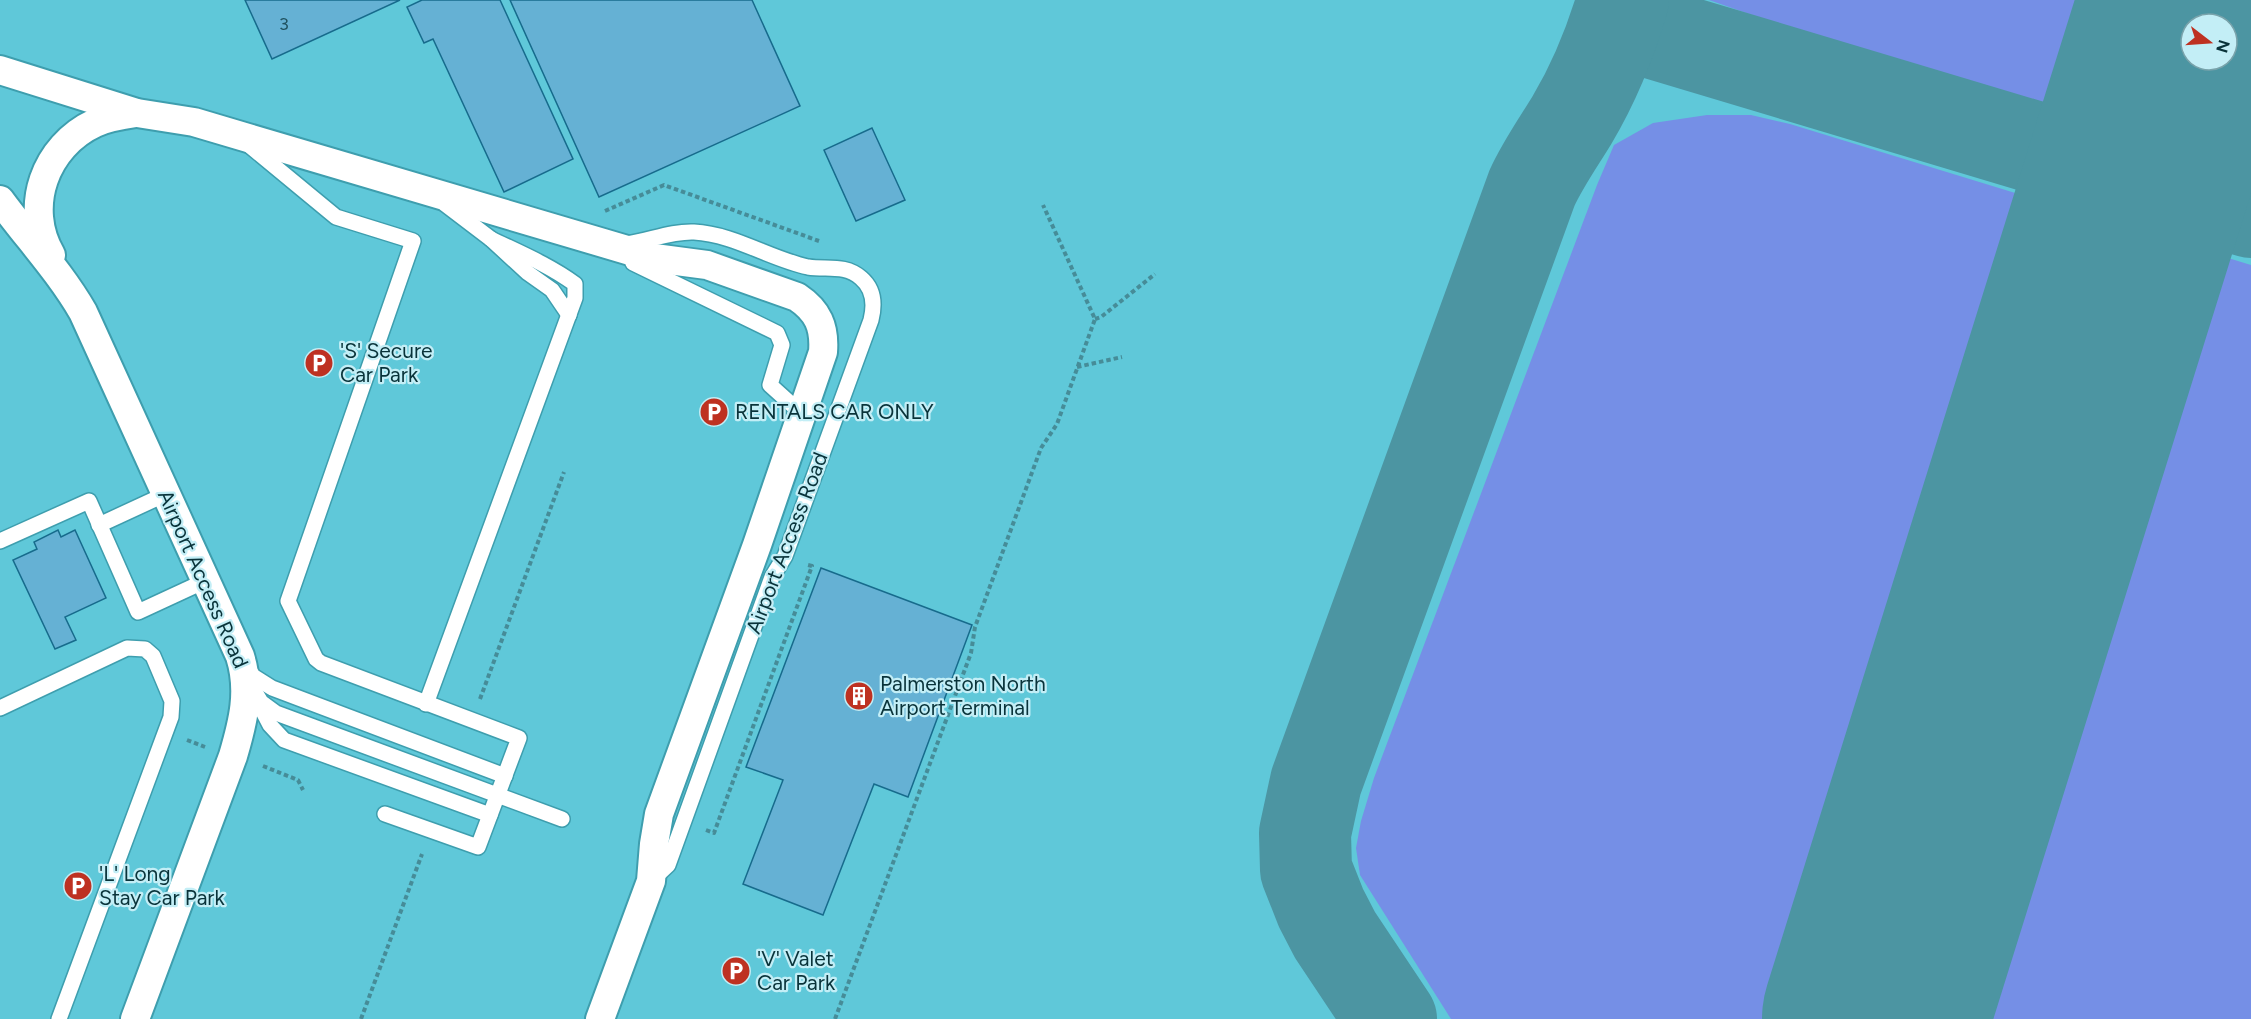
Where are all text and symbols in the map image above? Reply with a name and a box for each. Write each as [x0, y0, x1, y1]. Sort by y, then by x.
north arrow [2179, 12, 2239, 72]
house number: 3 [279, 13, 289, 35]
text: N [2212, 38, 2234, 55]
place label: 'S' Secure Car Park [340, 338, 432, 387]
parking icon: 'S' Secure Car Park [303, 347, 335, 379]
parking icon: RENTALS CAR ONLY [698, 396, 730, 428]
place label: RENTALS CAR ONLY [735, 399, 934, 424]
street label: Airport Access Road [740, 449, 833, 637]
street label: Airport Access Road [153, 486, 254, 672]
place label: Palmerston North Airport Terminal [880, 671, 1046, 720]
building icon: Palmerston North Airport Terminal [843, 680, 875, 712]
place label: 'L' Long Stay Car Park [99, 861, 225, 910]
parking icon: 'L' Long Stay Car Park [62, 870, 94, 902]
place label: 'V' Valet Car Park [757, 946, 836, 995]
parking icon: 'V' Valet Car Park [720, 955, 752, 987]

